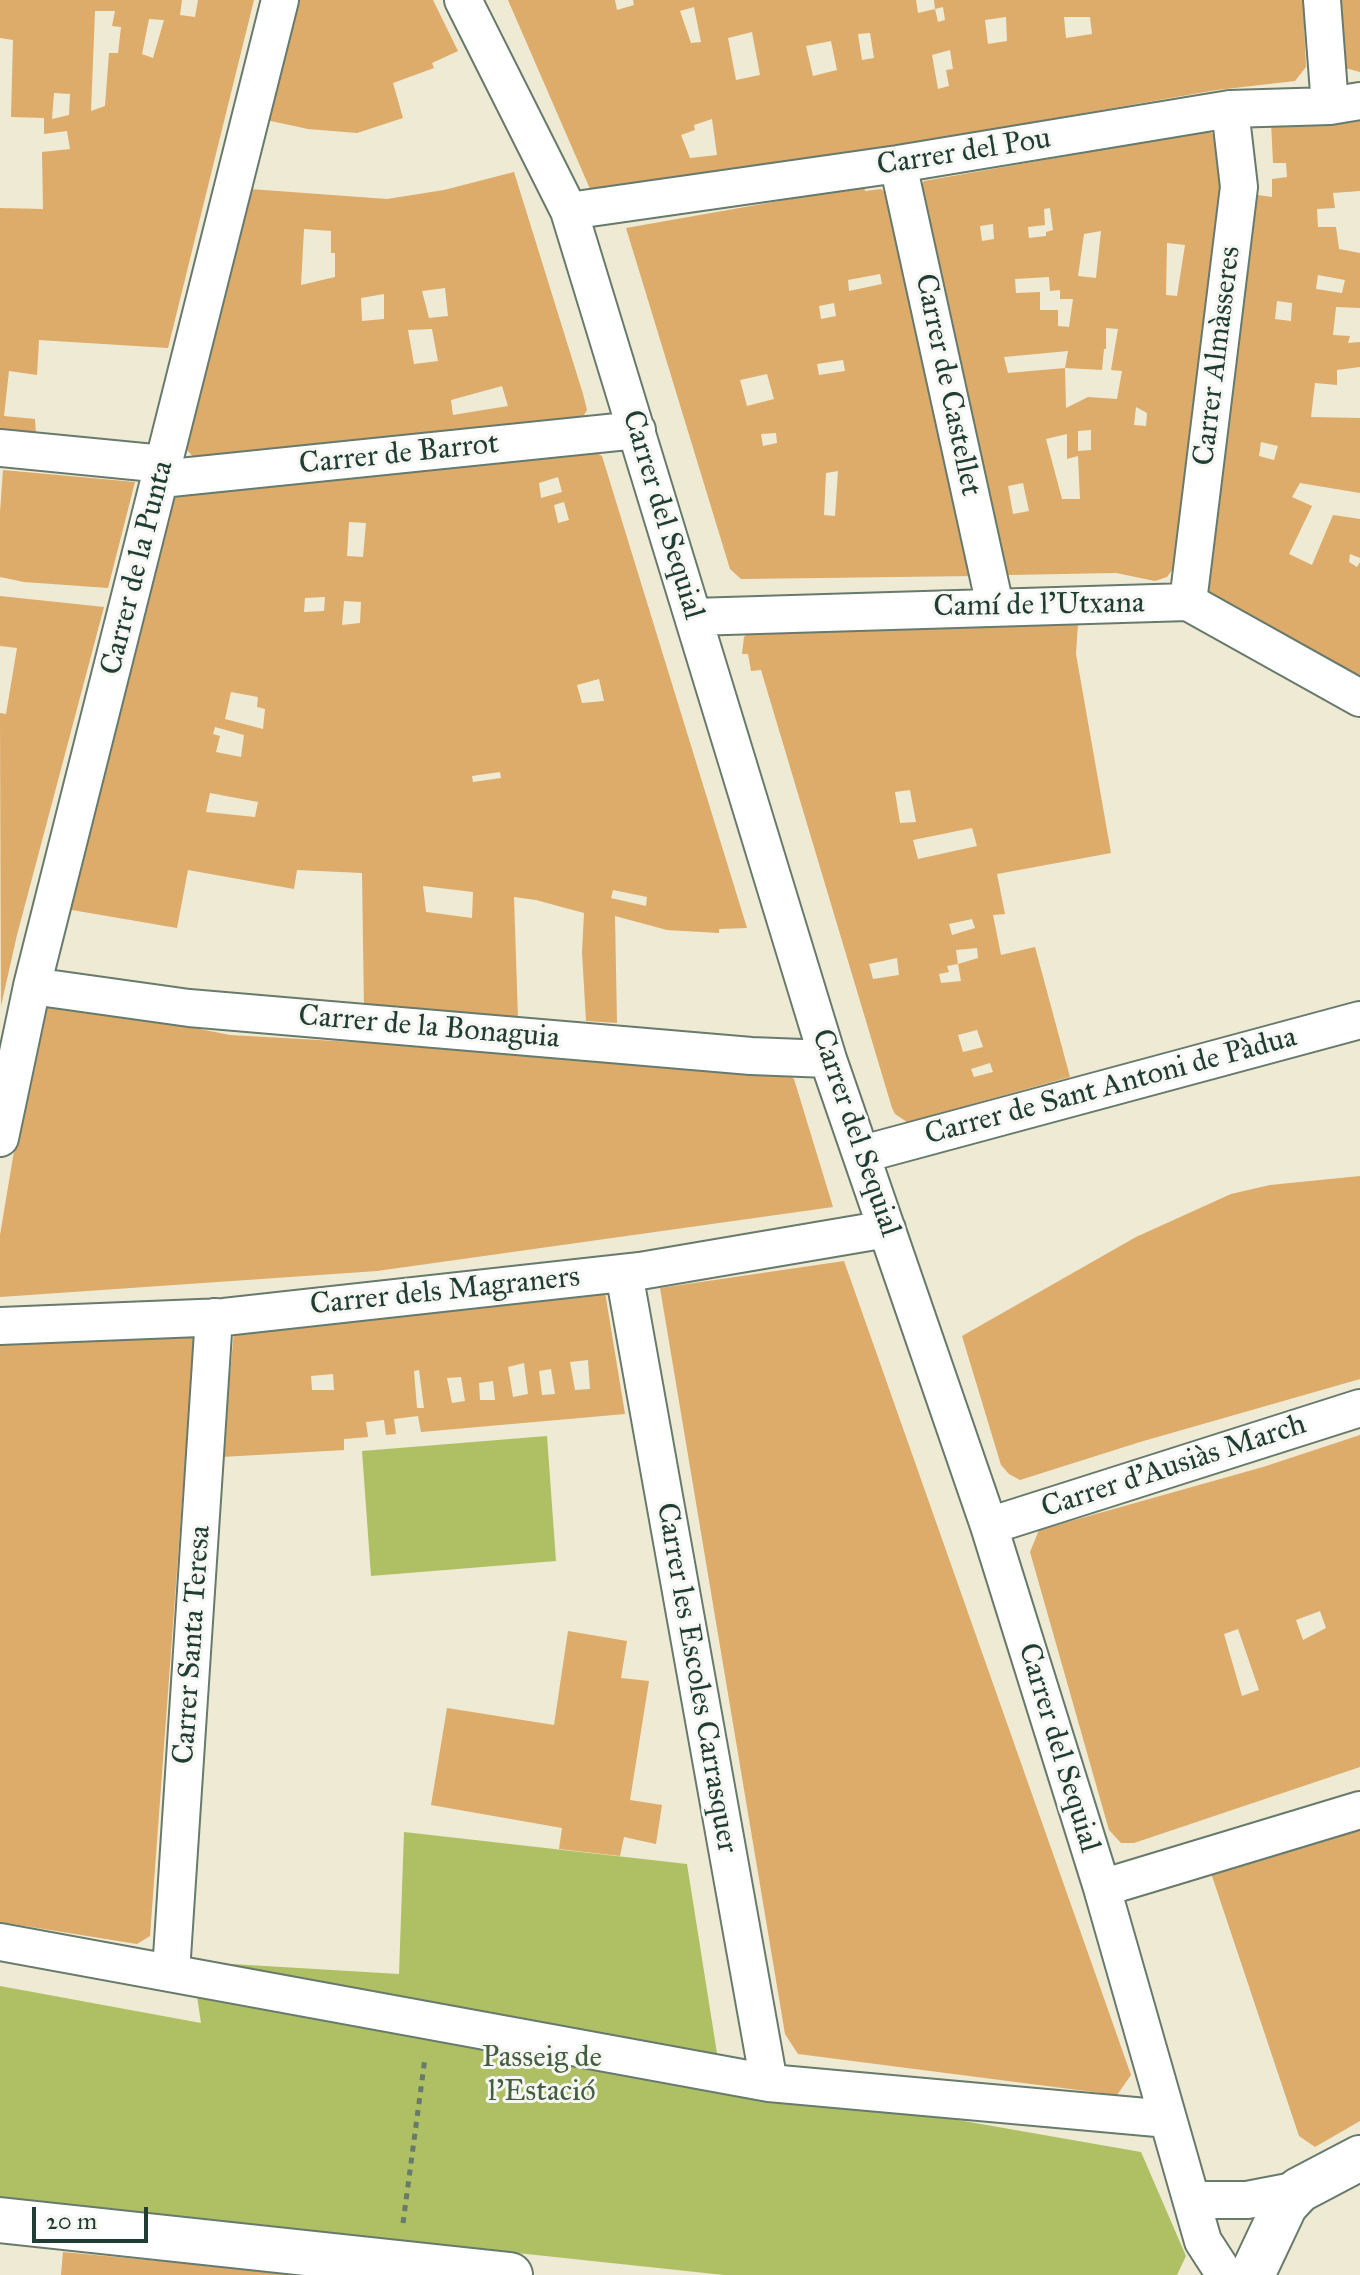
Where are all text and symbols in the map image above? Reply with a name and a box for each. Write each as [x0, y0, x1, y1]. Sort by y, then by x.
street label: Carrer del Pou [874, 121, 1054, 185]
street label: Carrer Almàsseres [1187, 244, 1249, 468]
street label: Carrer de Castellet [906, 271, 988, 499]
street label: Carrer del Sequial [613, 406, 711, 624]
street label: Carrer de Barrot [297, 427, 501, 483]
street label: Carrer de la Punta [94, 457, 182, 679]
street label: Camí de l'Utxana [933, 586, 1145, 626]
street label: Carrer de la Bonaguia [297, 999, 561, 1057]
street label: Carrer de Sant Antoni de Pàdua [921, 1020, 1301, 1154]
street label: Carrer del Sequial [803, 1025, 907, 1241]
street label: Carrer dels Magraners [308, 1260, 582, 1324]
street label: Carrer d'Ausiàs March [1037, 1407, 1311, 1527]
street label: Carrer les Escoles Carrasquer [647, 1500, 745, 1856]
street label: Carrer Santa Teresa [167, 1524, 219, 1766]
street label: Carrer del Sequial [1009, 1639, 1107, 1857]
park label: Passeig de l'Estació [482, 2041, 602, 2112]
scale bar [36, 2191, 152, 2241]
text: 20 m [46, 2206, 97, 2236]

